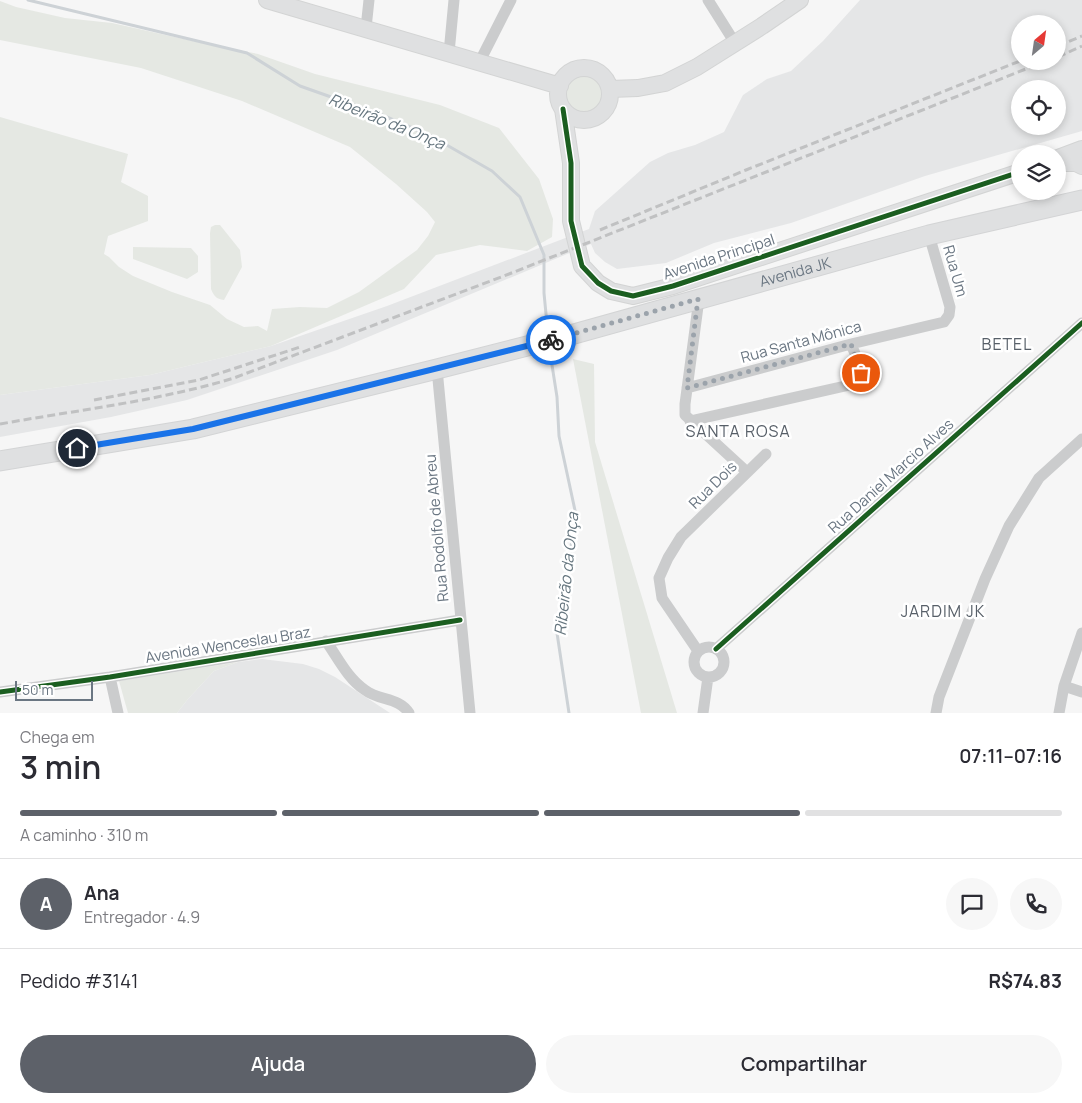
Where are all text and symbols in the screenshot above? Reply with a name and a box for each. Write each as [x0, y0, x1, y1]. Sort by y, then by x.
north arrow [1011, 15, 1066, 70]
map controls [1011, 15, 1066, 200]
button: locate [1011, 80, 1066, 135]
water label: Ribeirão da Onça [326, 88, 449, 155]
button: layers [1011, 145, 1066, 200]
street label: Avenida Principal [660, 229, 778, 285]
street label: Rua Um [938, 243, 973, 299]
street label: Avenida JK [757, 252, 833, 292]
courier [526, 315, 576, 365]
street label: Rua Santa Mônica [738, 315, 863, 368]
icon: bike [537, 326, 565, 354]
district label: BETEL [982, 333, 1032, 355]
pin [840, 352, 882, 394]
icon: bag [847, 359, 875, 387]
street label: Rua Daniel Marcio Alves [823, 413, 958, 538]
district label: SANTA ROSA [685, 420, 791, 442]
pin [56, 427, 98, 469]
icon: home [63, 434, 91, 462]
street label: Rua Rodolfo de Abreu [420, 453, 453, 603]
street label: Rua Dois [684, 456, 741, 513]
water label: Ribeirão da Onça [549, 510, 584, 637]
district label: JARDIM JK [901, 600, 985, 622]
street label: Avenida Wenceslau Braz [144, 621, 312, 668]
scale bar [15, 678, 92, 701]
text: 50 m [22, 680, 53, 699]
text: Chega em [20, 726, 95, 748]
text: 07:11–07:16 [959, 743, 1062, 769]
text: 3 min [20, 745, 101, 789]
text: A caminho · 310 m [20, 824, 148, 846]
button: chat [946, 878, 998, 930]
button: phone [1010, 878, 1062, 930]
text: Ana [84, 880, 120, 906]
text: A [40, 891, 52, 917]
text: Entregador · 4.9 [84, 906, 200, 928]
text: Pedido #3141 [20, 968, 139, 994]
text: R$74.83 [989, 968, 1062, 994]
button: Ajuda [20, 1035, 536, 1093]
button: Compartilhar [546, 1035, 1062, 1093]

